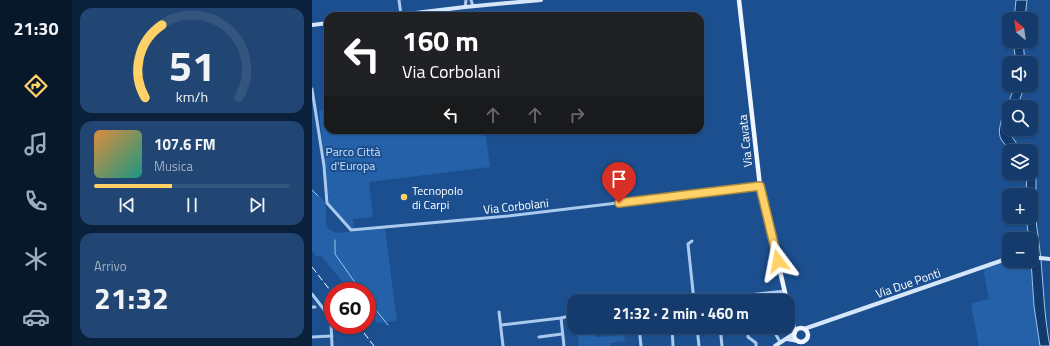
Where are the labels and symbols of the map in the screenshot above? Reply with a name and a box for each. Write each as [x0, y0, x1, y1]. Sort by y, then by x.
north arrow [1002, 12, 1038, 48]
street label: Via Cavata [733, 114, 757, 168]
park label: Parco Città d'Europa [326, 142, 380, 175]
pin [602, 162, 636, 203]
place label: Tecnopolo di Carpi [412, 181, 463, 214]
marker: Tecnopolo di Carpi [399, 192, 409, 202]
street label: Via Corbolani [482, 193, 550, 219]
position arrow [757, 240, 799, 282]
street label: Via Due Ponti [873, 263, 943, 303]
speed limit sign: 60 [324, 282, 376, 334]

